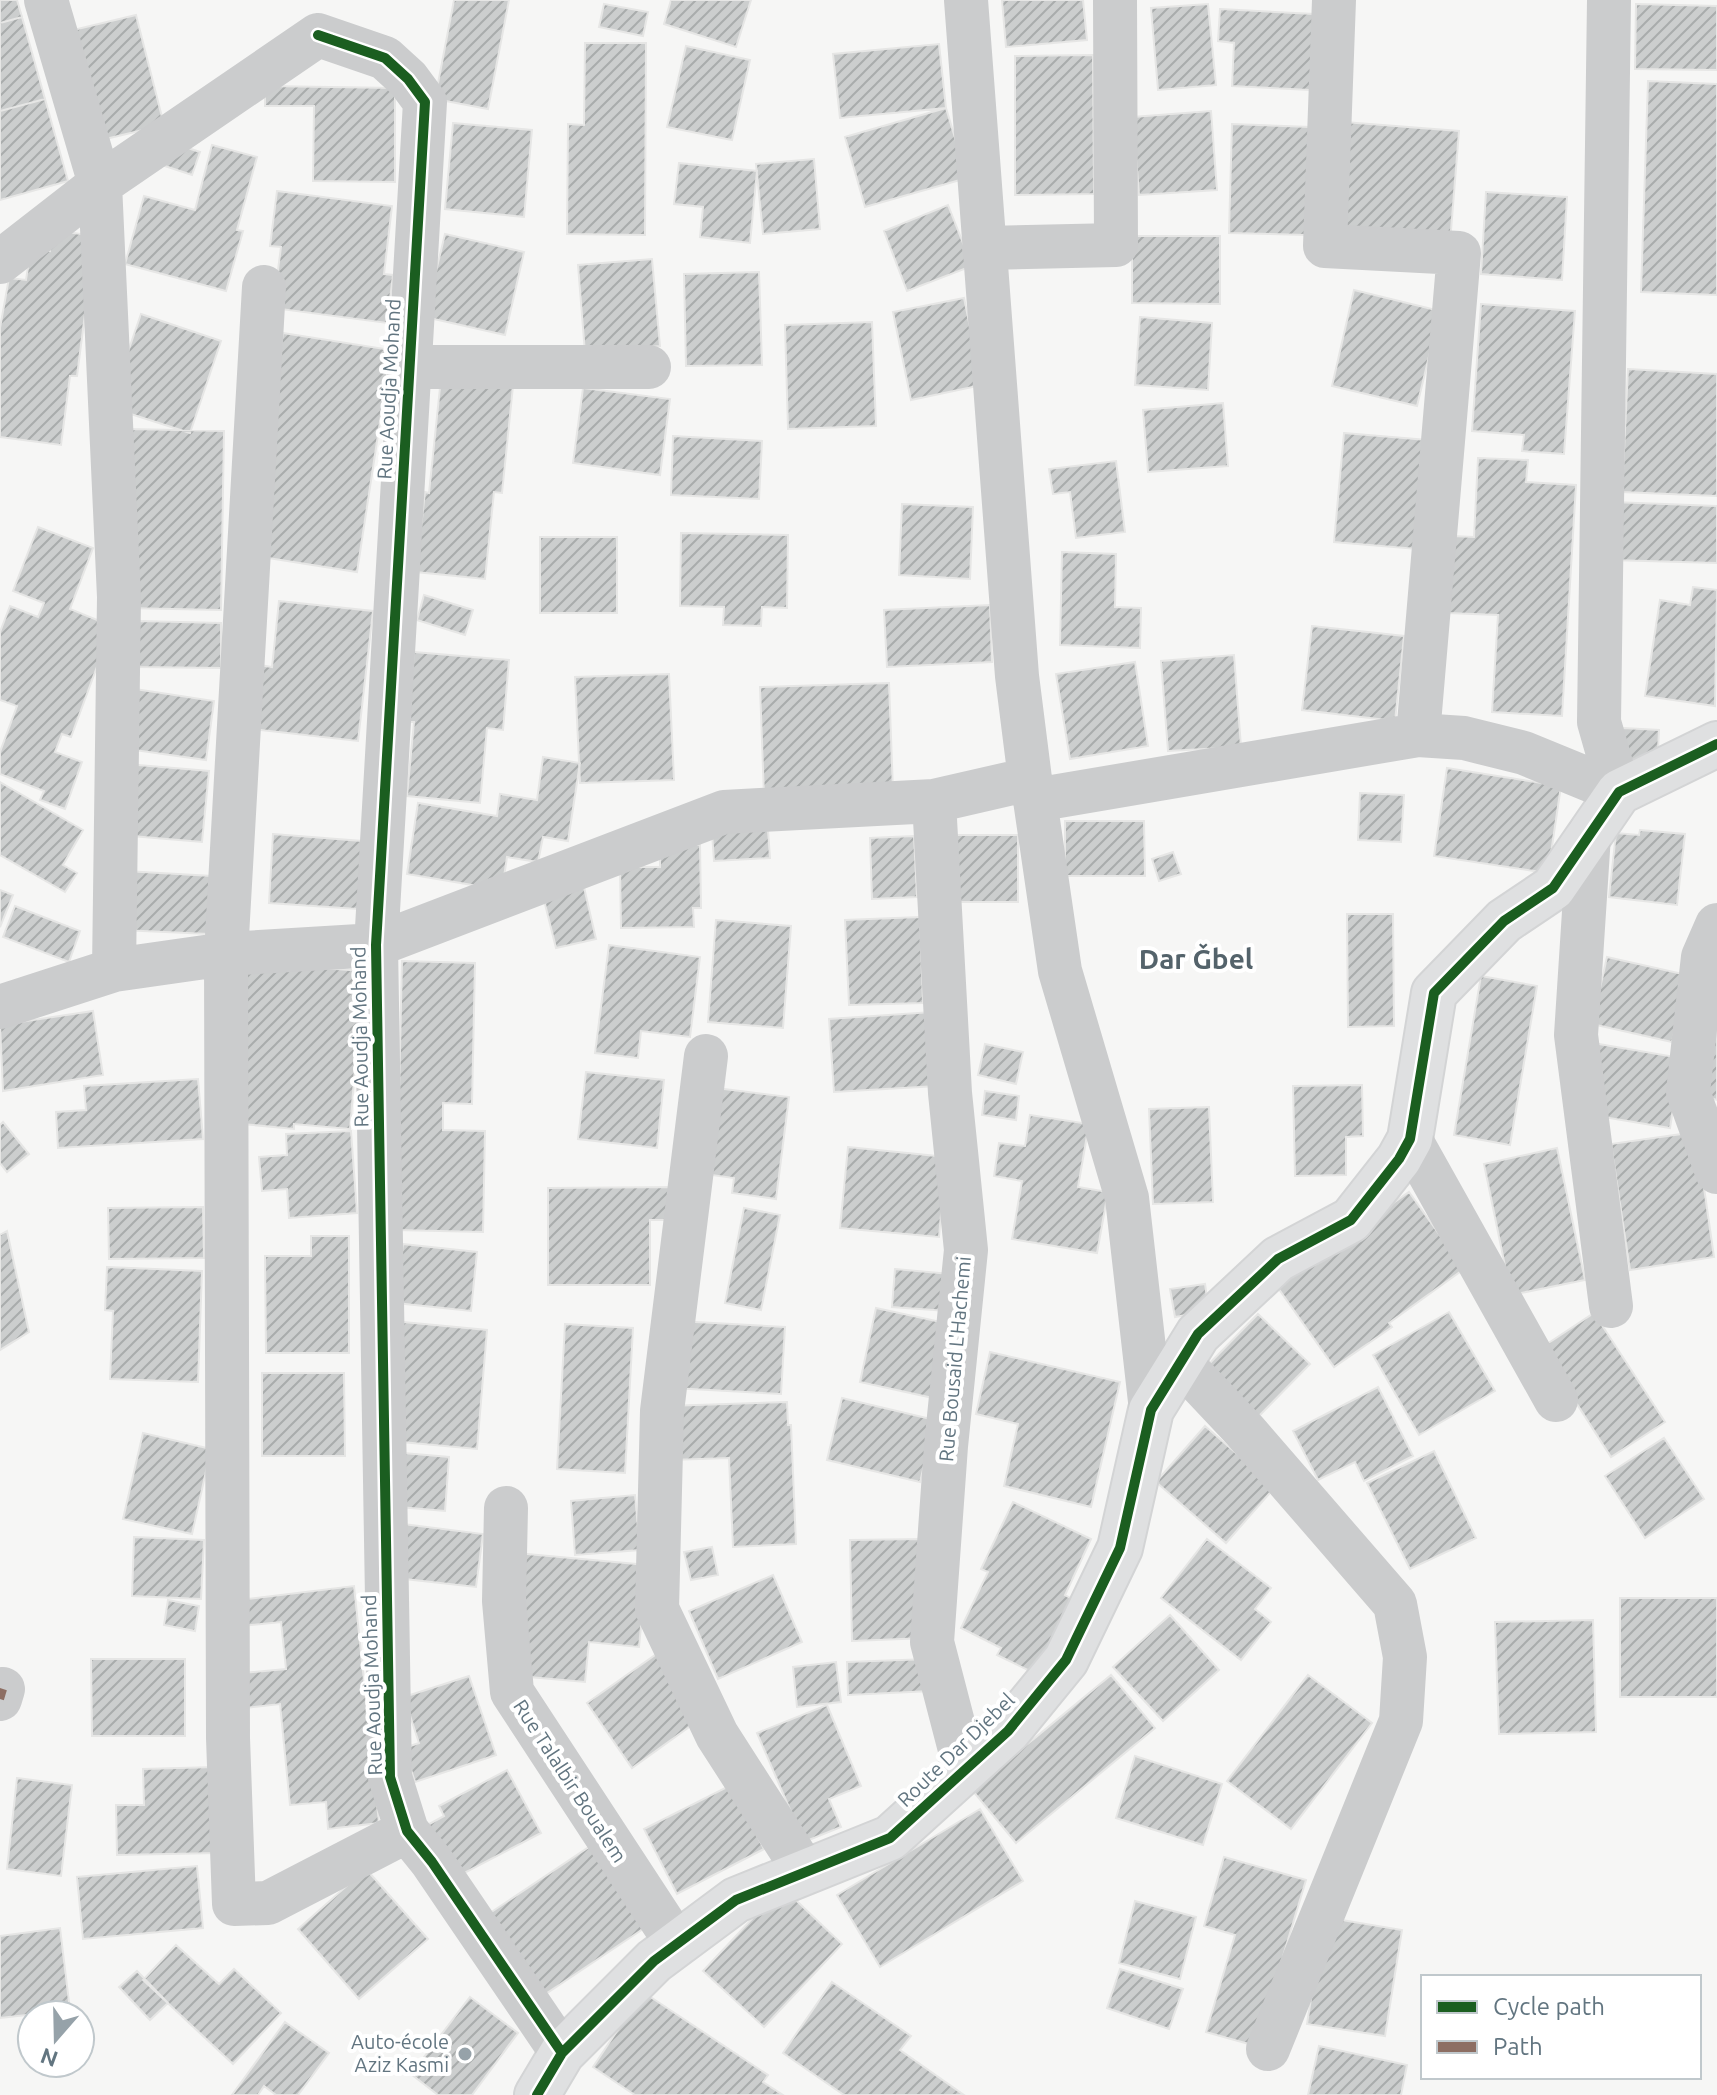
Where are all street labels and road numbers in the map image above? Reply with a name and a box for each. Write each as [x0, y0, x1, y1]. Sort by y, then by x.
street label: Rue Aoudja Mohand [372, 298, 405, 480]
street label: Rue Aoudja Mohand [346, 946, 373, 1128]
street label: Rue Bousaid L'Hachemi [934, 1255, 975, 1463]
street label: Rue Aoudja Mohand [357, 1594, 386, 1776]
street label: Route Dar Djebel [892, 1688, 1019, 1811]
street label: Rue Talalbir Boualem [509, 1695, 632, 1866]

